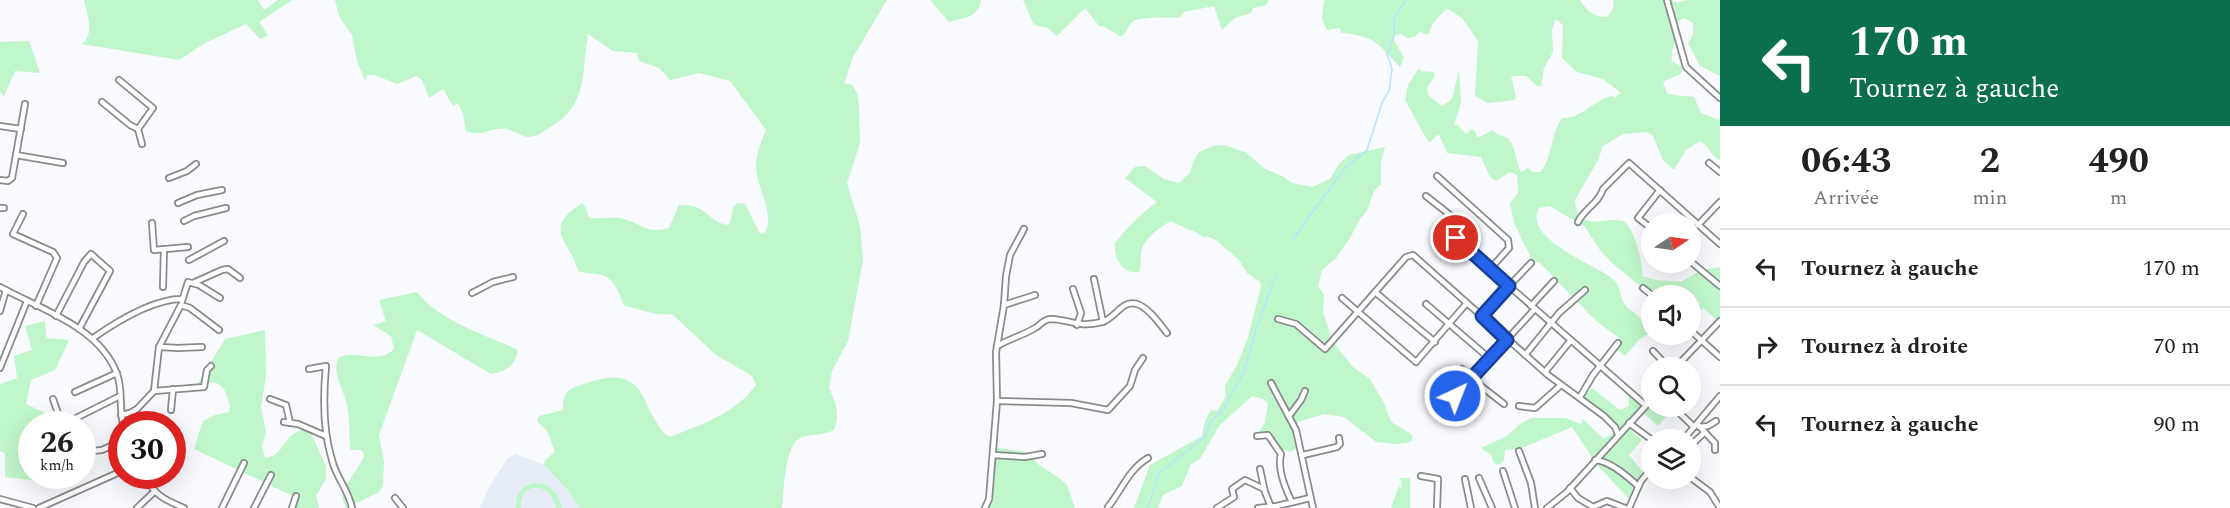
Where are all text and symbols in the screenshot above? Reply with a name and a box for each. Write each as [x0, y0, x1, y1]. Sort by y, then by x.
text: 170 m [1849, 11, 1968, 74]
icon: left [1750, 24, 1828, 102]
text: Tournez à gauche [1849, 68, 2059, 110]
text: 06:43 [1801, 134, 1891, 189]
text: 2 [1980, 134, 2000, 189]
text: 490 [2088, 134, 2149, 189]
text: Arrivée [1813, 183, 1879, 213]
text: min [1972, 183, 2007, 213]
text: m [2110, 183, 2127, 213]
pin [1430, 212, 1481, 263]
north arrow [1641, 213, 1701, 273]
map controls [1641, 213, 1701, 489]
icon: arrive [1439, 221, 1472, 254]
icon: left [1750, 252, 1783, 285]
text: Tournez à gauche [1801, 252, 1979, 285]
text: 170 m [2143, 252, 2200, 285]
button: sound [1641, 285, 1701, 345]
icon: right [1750, 330, 1783, 363]
text: Tournez à droite [1801, 330, 1968, 363]
text: 70 m [2154, 330, 2200, 363]
button: search [1641, 357, 1701, 417]
position arrow [1423, 364, 1487, 428]
icon: left [1750, 408, 1783, 441]
text: Tournez à gauche [1801, 408, 1979, 441]
text: 90 m [2154, 408, 2200, 441]
speed limit sign: 30 [108, 411, 186, 489]
text: 26 [40, 420, 74, 466]
button: layers [1641, 429, 1701, 489]
text: km/h [40, 454, 74, 477]

